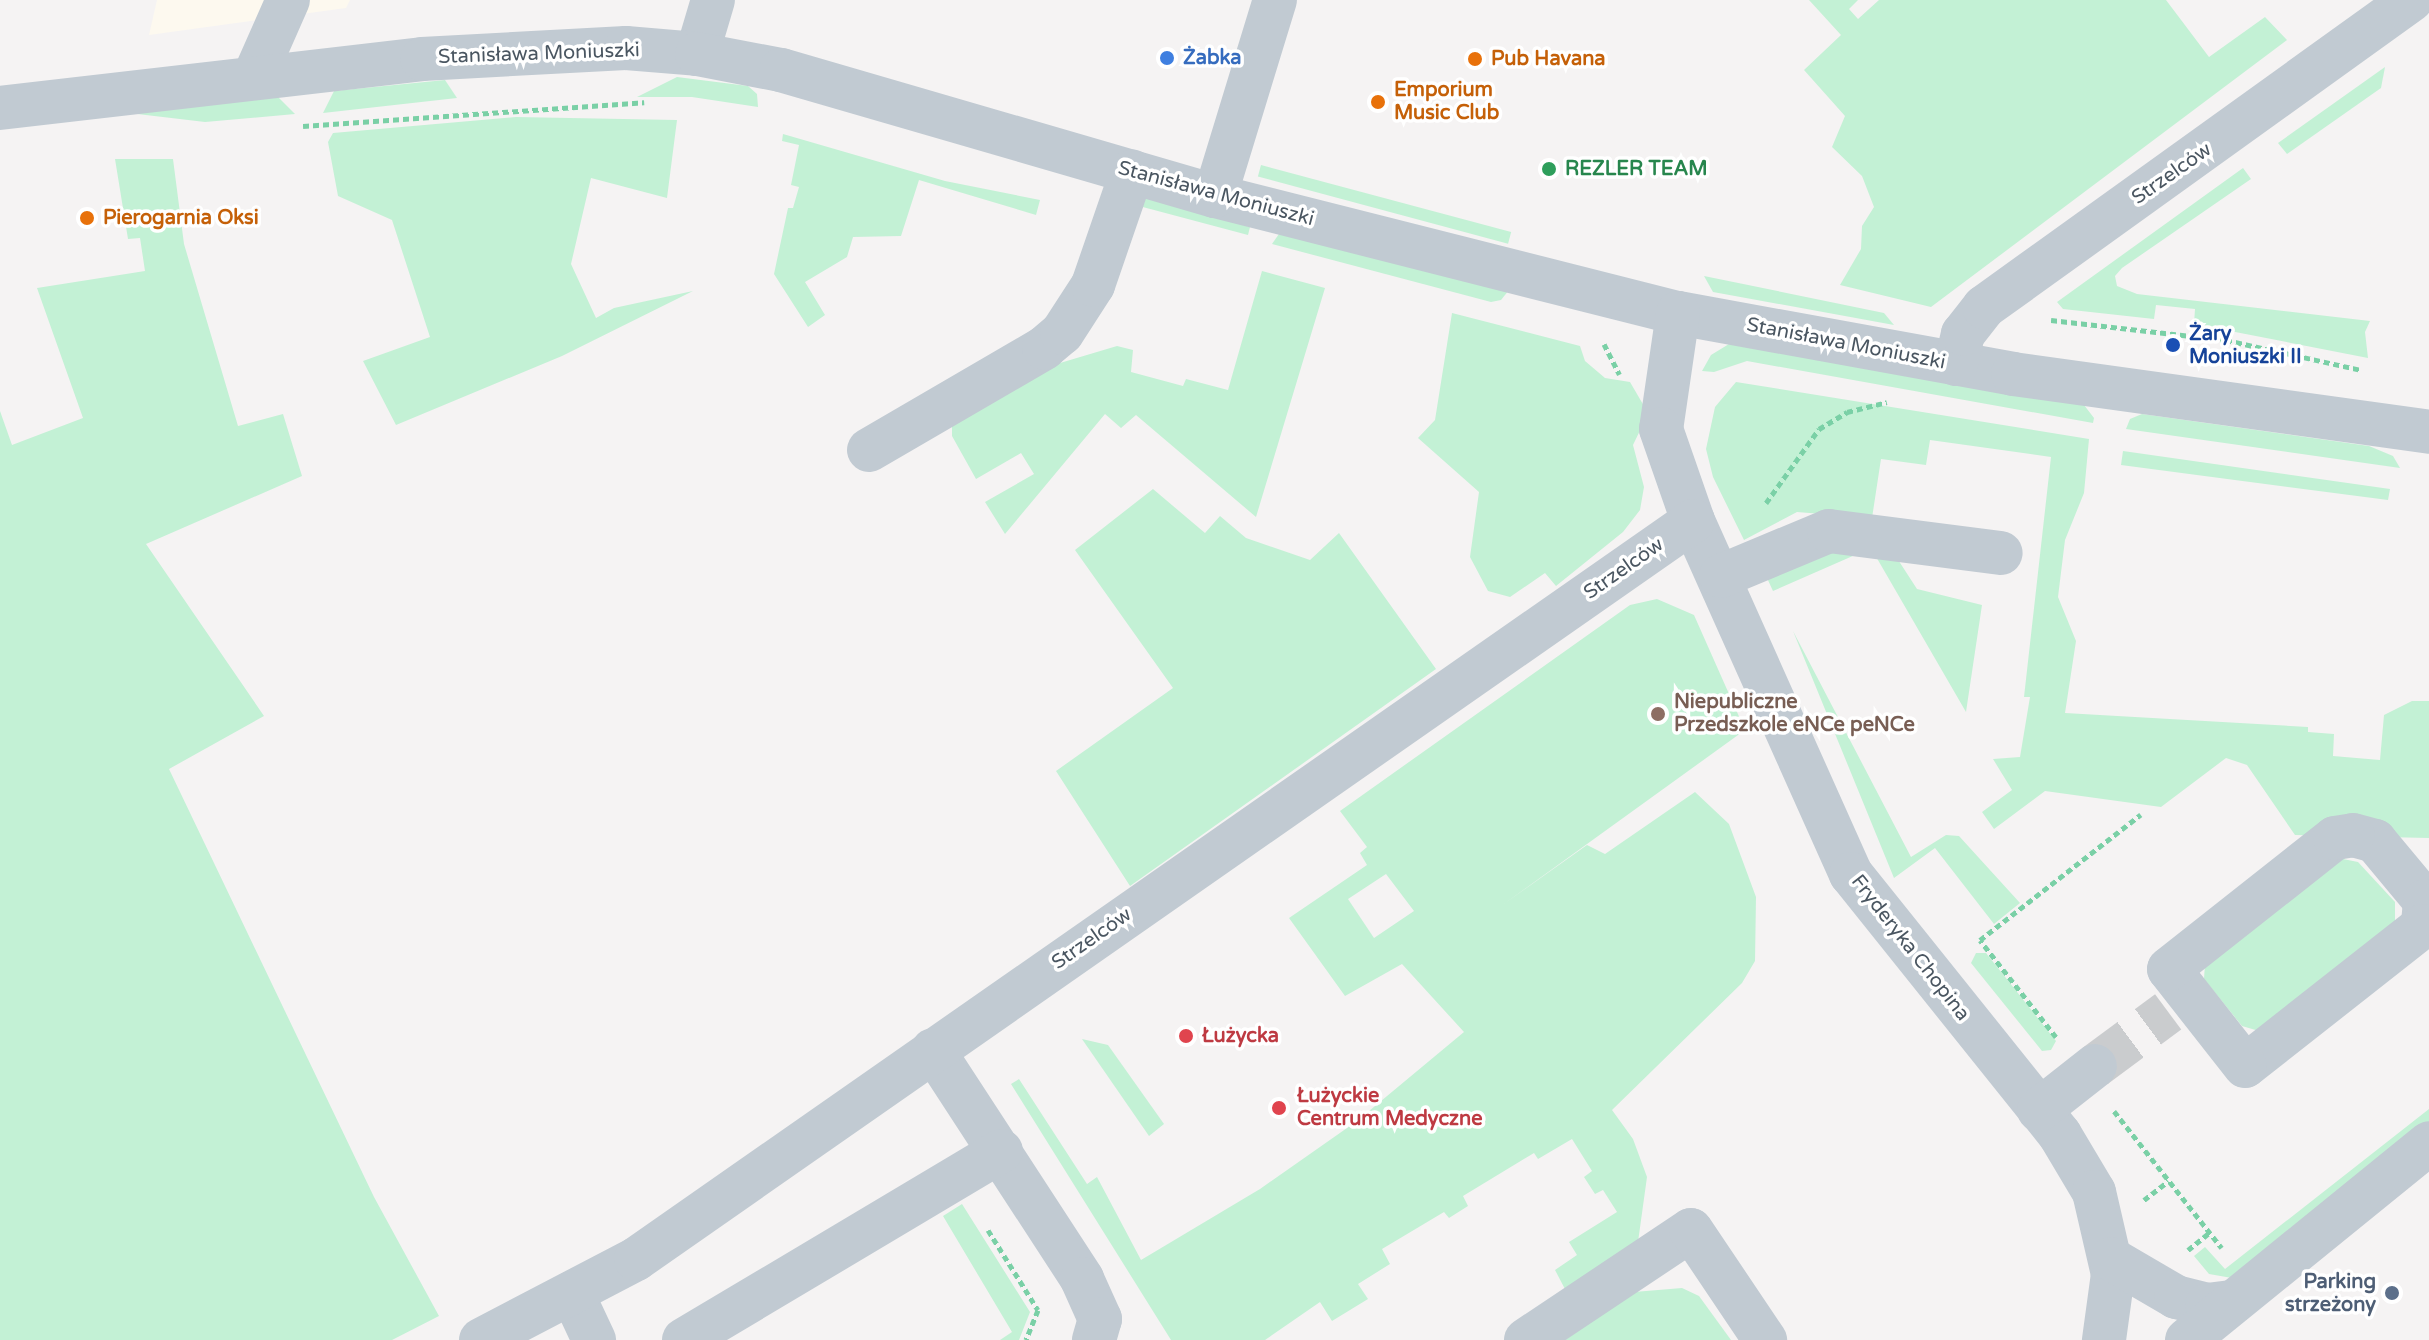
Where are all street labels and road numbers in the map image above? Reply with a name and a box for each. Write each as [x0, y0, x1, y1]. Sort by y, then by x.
street label: Stanisława Moniuszki [438, 38, 640, 70]
street label: Strzelców [2127, 138, 2217, 210]
street label: Stanisława Moniuszki [1115, 156, 1317, 232]
street label: Stanisława Moniuszki [1745, 313, 1947, 375]
street label: Strzelców [1579, 533, 1669, 605]
street label: Fryderyka Chopina [1846, 870, 1974, 1026]
street label: Strzelców [1047, 903, 1137, 975]

